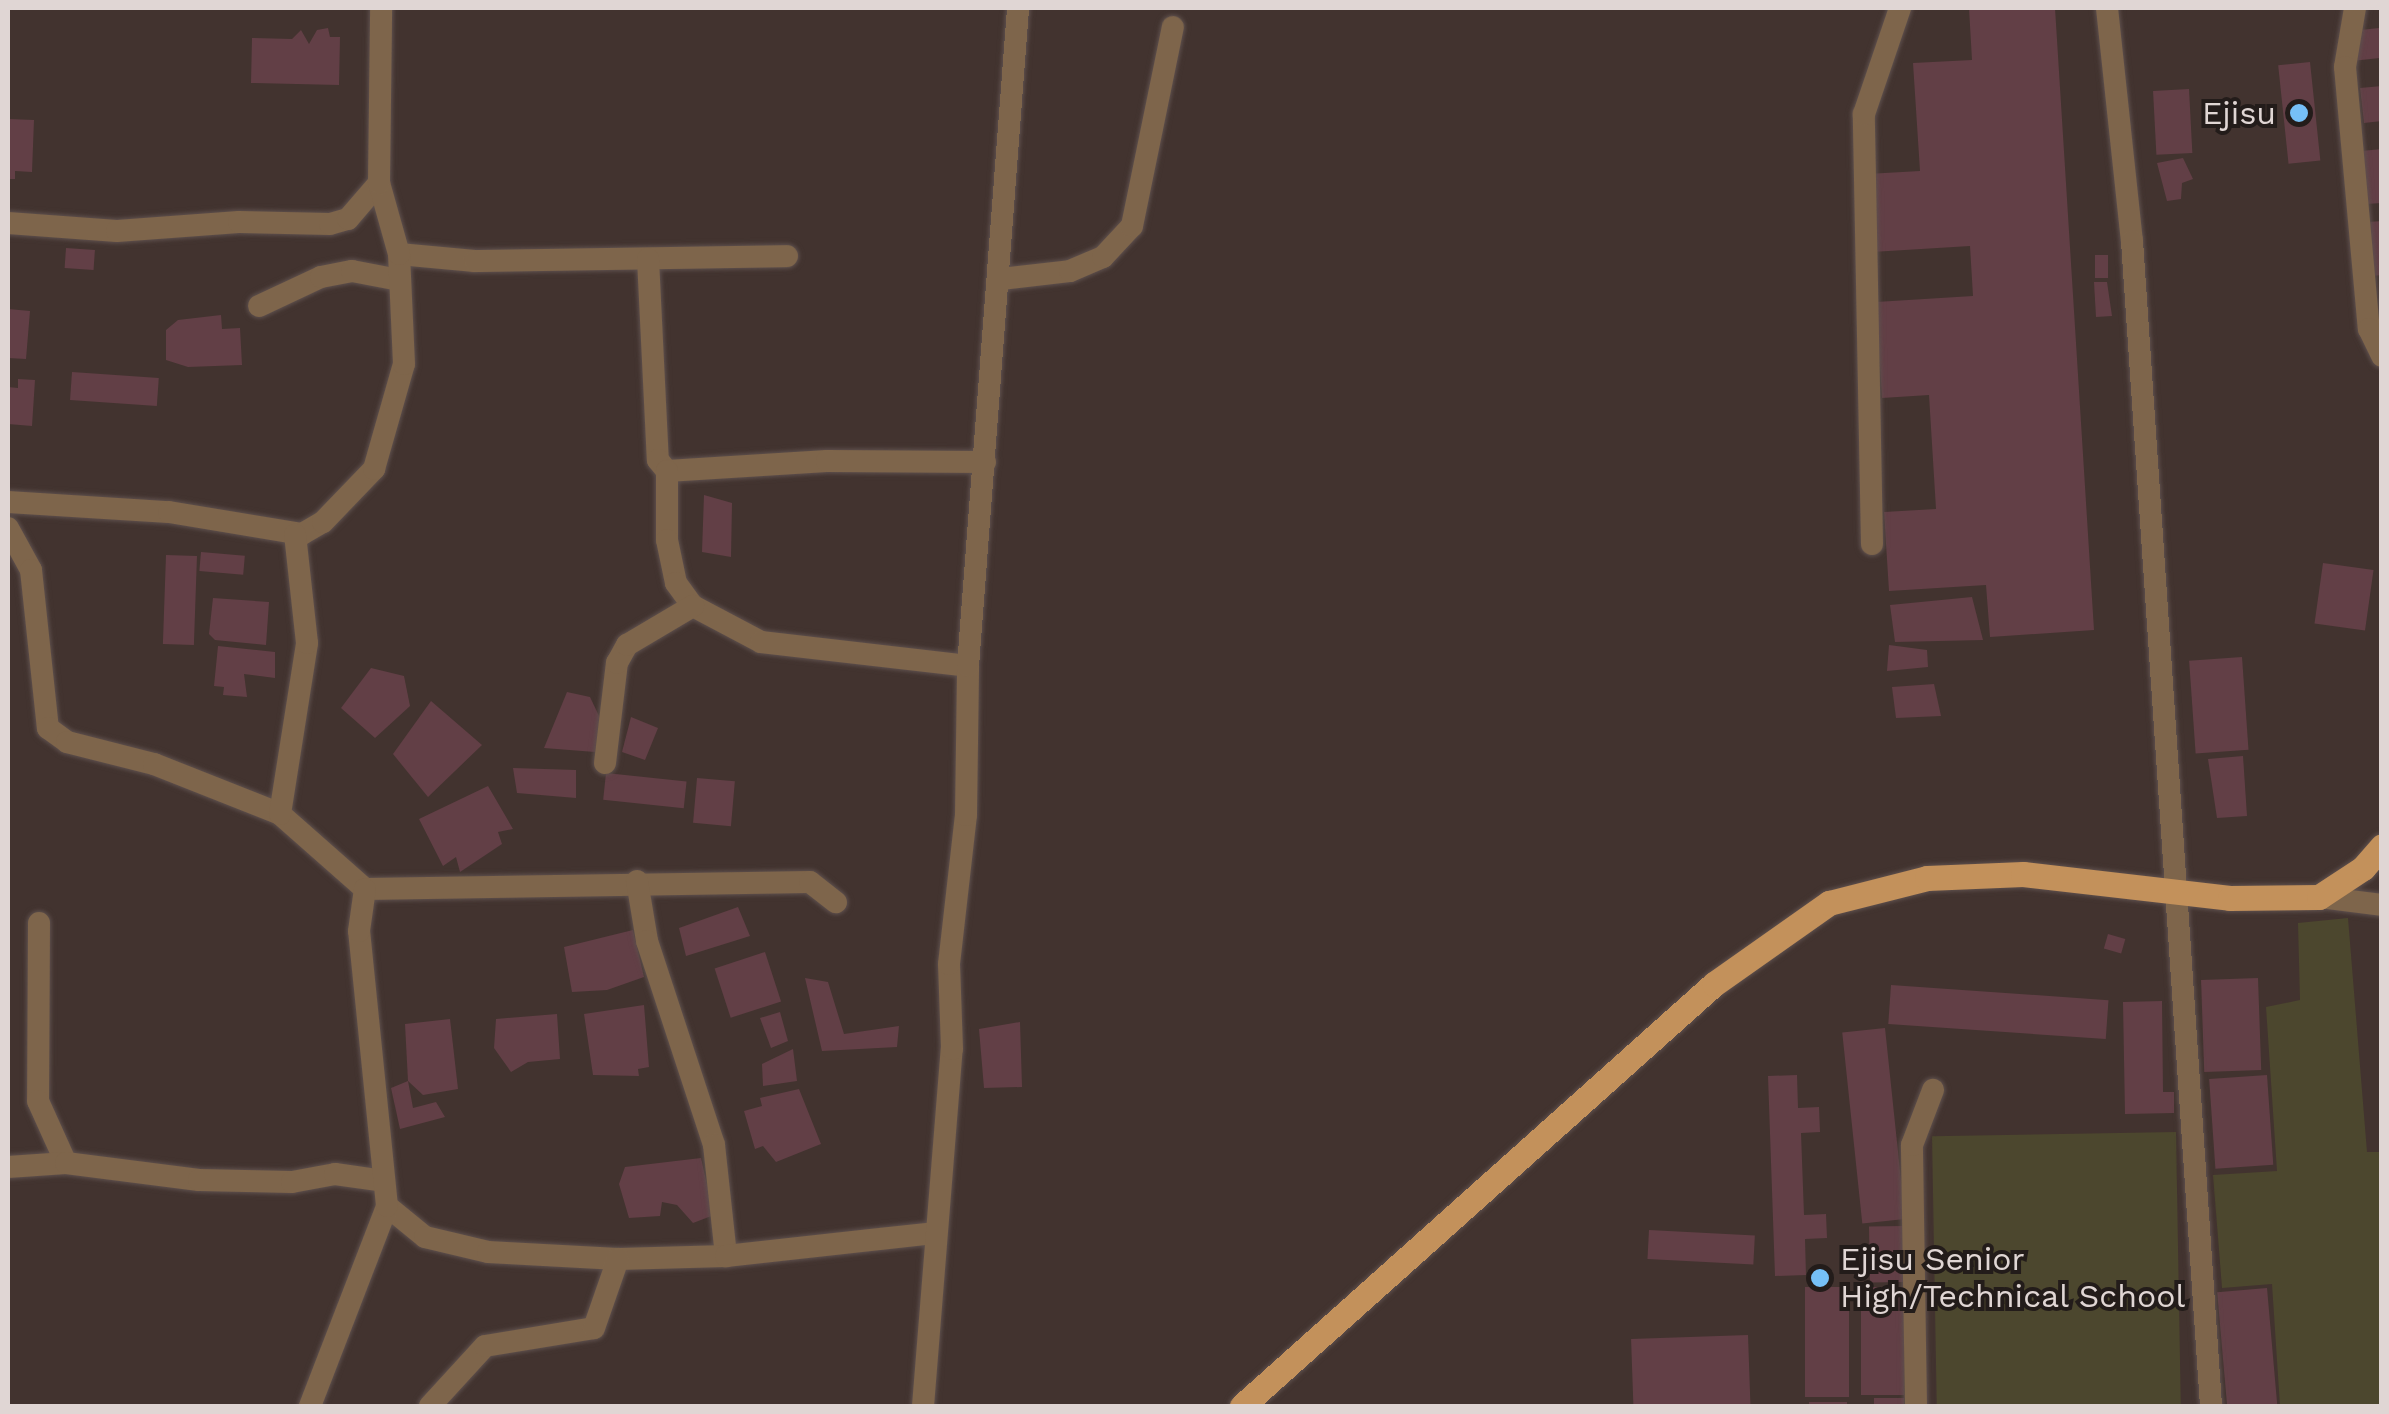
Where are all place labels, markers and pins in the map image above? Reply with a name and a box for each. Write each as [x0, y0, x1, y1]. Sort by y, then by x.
place label: Ejisu [2202, 94, 2276, 132]
marker: Ejisu [2286, 100, 2312, 126]
place label: Ejisu Senior High/Technical School [1840, 1241, 2186, 1316]
marker: Ejisu Senior High/Technical School [1809, 1267, 1831, 1289]

